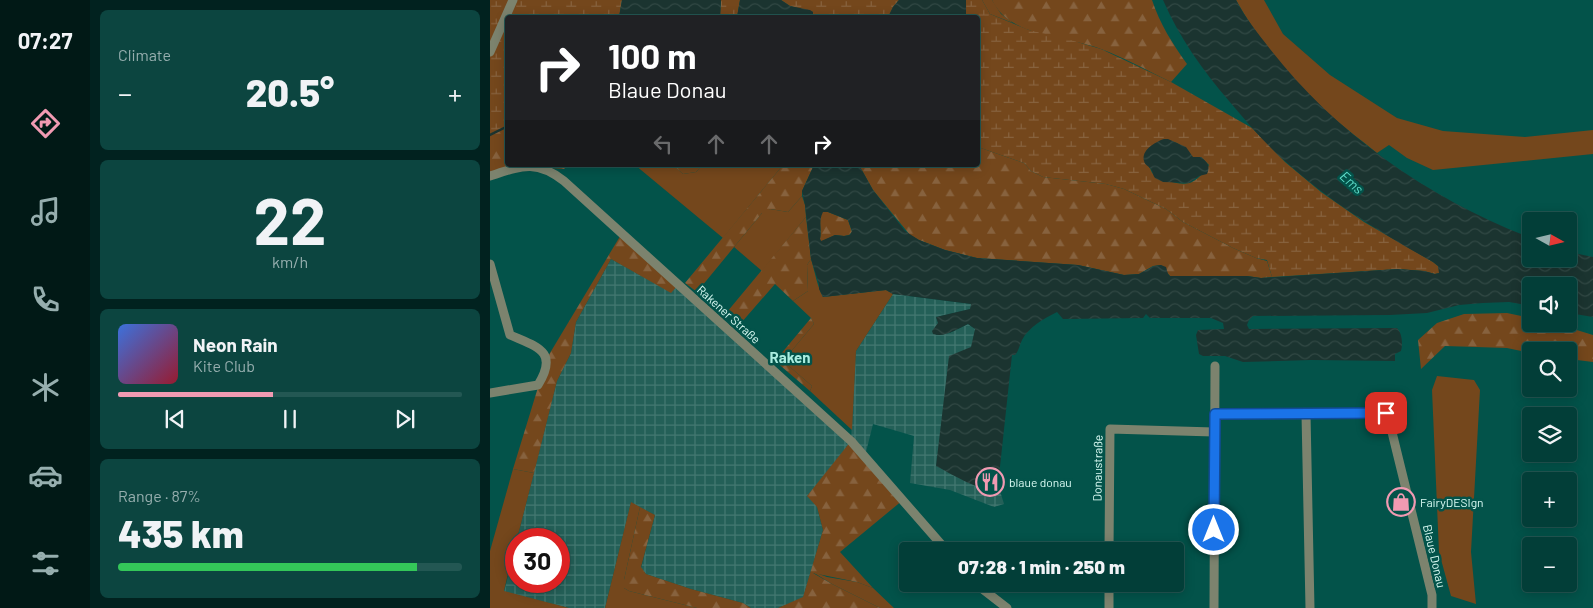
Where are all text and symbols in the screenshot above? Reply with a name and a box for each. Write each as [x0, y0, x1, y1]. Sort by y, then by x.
text: 07:27 [18, 27, 72, 53]
text: 100 m [608, 34, 697, 76]
icon: right [525, 35, 590, 100]
text: Climate [118, 45, 171, 64]
text: 20.5° [246, 69, 334, 115]
text: − [118, 76, 132, 110]
text: + [448, 76, 462, 110]
text: Blaue Donau [608, 76, 727, 102]
icon: directions [28, 106, 63, 141]
icon: left [649, 130, 677, 158]
icon: ahead [702, 130, 730, 158]
icon: ahead [755, 130, 783, 158]
icon: right [808, 130, 836, 158]
water label: Ems [1337, 167, 1368, 197]
text: 22 [254, 180, 326, 258]
icon: music [28, 194, 63, 229]
north arrow [1522, 212, 1578, 268]
map controls [1522, 212, 1577, 592]
text: km/h [272, 252, 308, 271]
button: sound [1522, 277, 1577, 332]
icon: phone [28, 282, 63, 317]
street label: Rakener Straße [695, 282, 763, 346]
text: Neon Rain [193, 333, 278, 356]
button: search [1522, 342, 1577, 397]
district label: Raken [770, 348, 810, 366]
text: Kite Club [193, 356, 255, 375]
icon: climate [28, 370, 63, 405]
pin [1365, 392, 1407, 434]
icon: arrive [1372, 399, 1400, 427]
icon: previous [161, 405, 189, 433]
icon: pause [276, 405, 304, 433]
icon: next [391, 405, 419, 433]
button: layers [1522, 407, 1577, 462]
street label: Donaustraße [1089, 435, 1105, 501]
icon: car [28, 458, 63, 493]
restaurant icon: blaue donau [975, 467, 1005, 497]
button: + [1522, 472, 1577, 527]
place label: blaue donau [1009, 475, 1072, 489]
text: Range · 87% [118, 486, 201, 505]
shop icon: FairyDESIgn [1386, 487, 1416, 517]
place label: FairyDESIgn [1420, 495, 1484, 509]
position arrow [1187, 503, 1239, 555]
text: 435 km [118, 510, 244, 556]
street label: Blaue Donau [1421, 523, 1449, 589]
speed limit sign: 30 [505, 528, 570, 593]
button: − [1522, 537, 1577, 592]
icon: filters [28, 546, 63, 581]
text: 07:28 · 1 min · 250 m [958, 555, 1125, 578]

